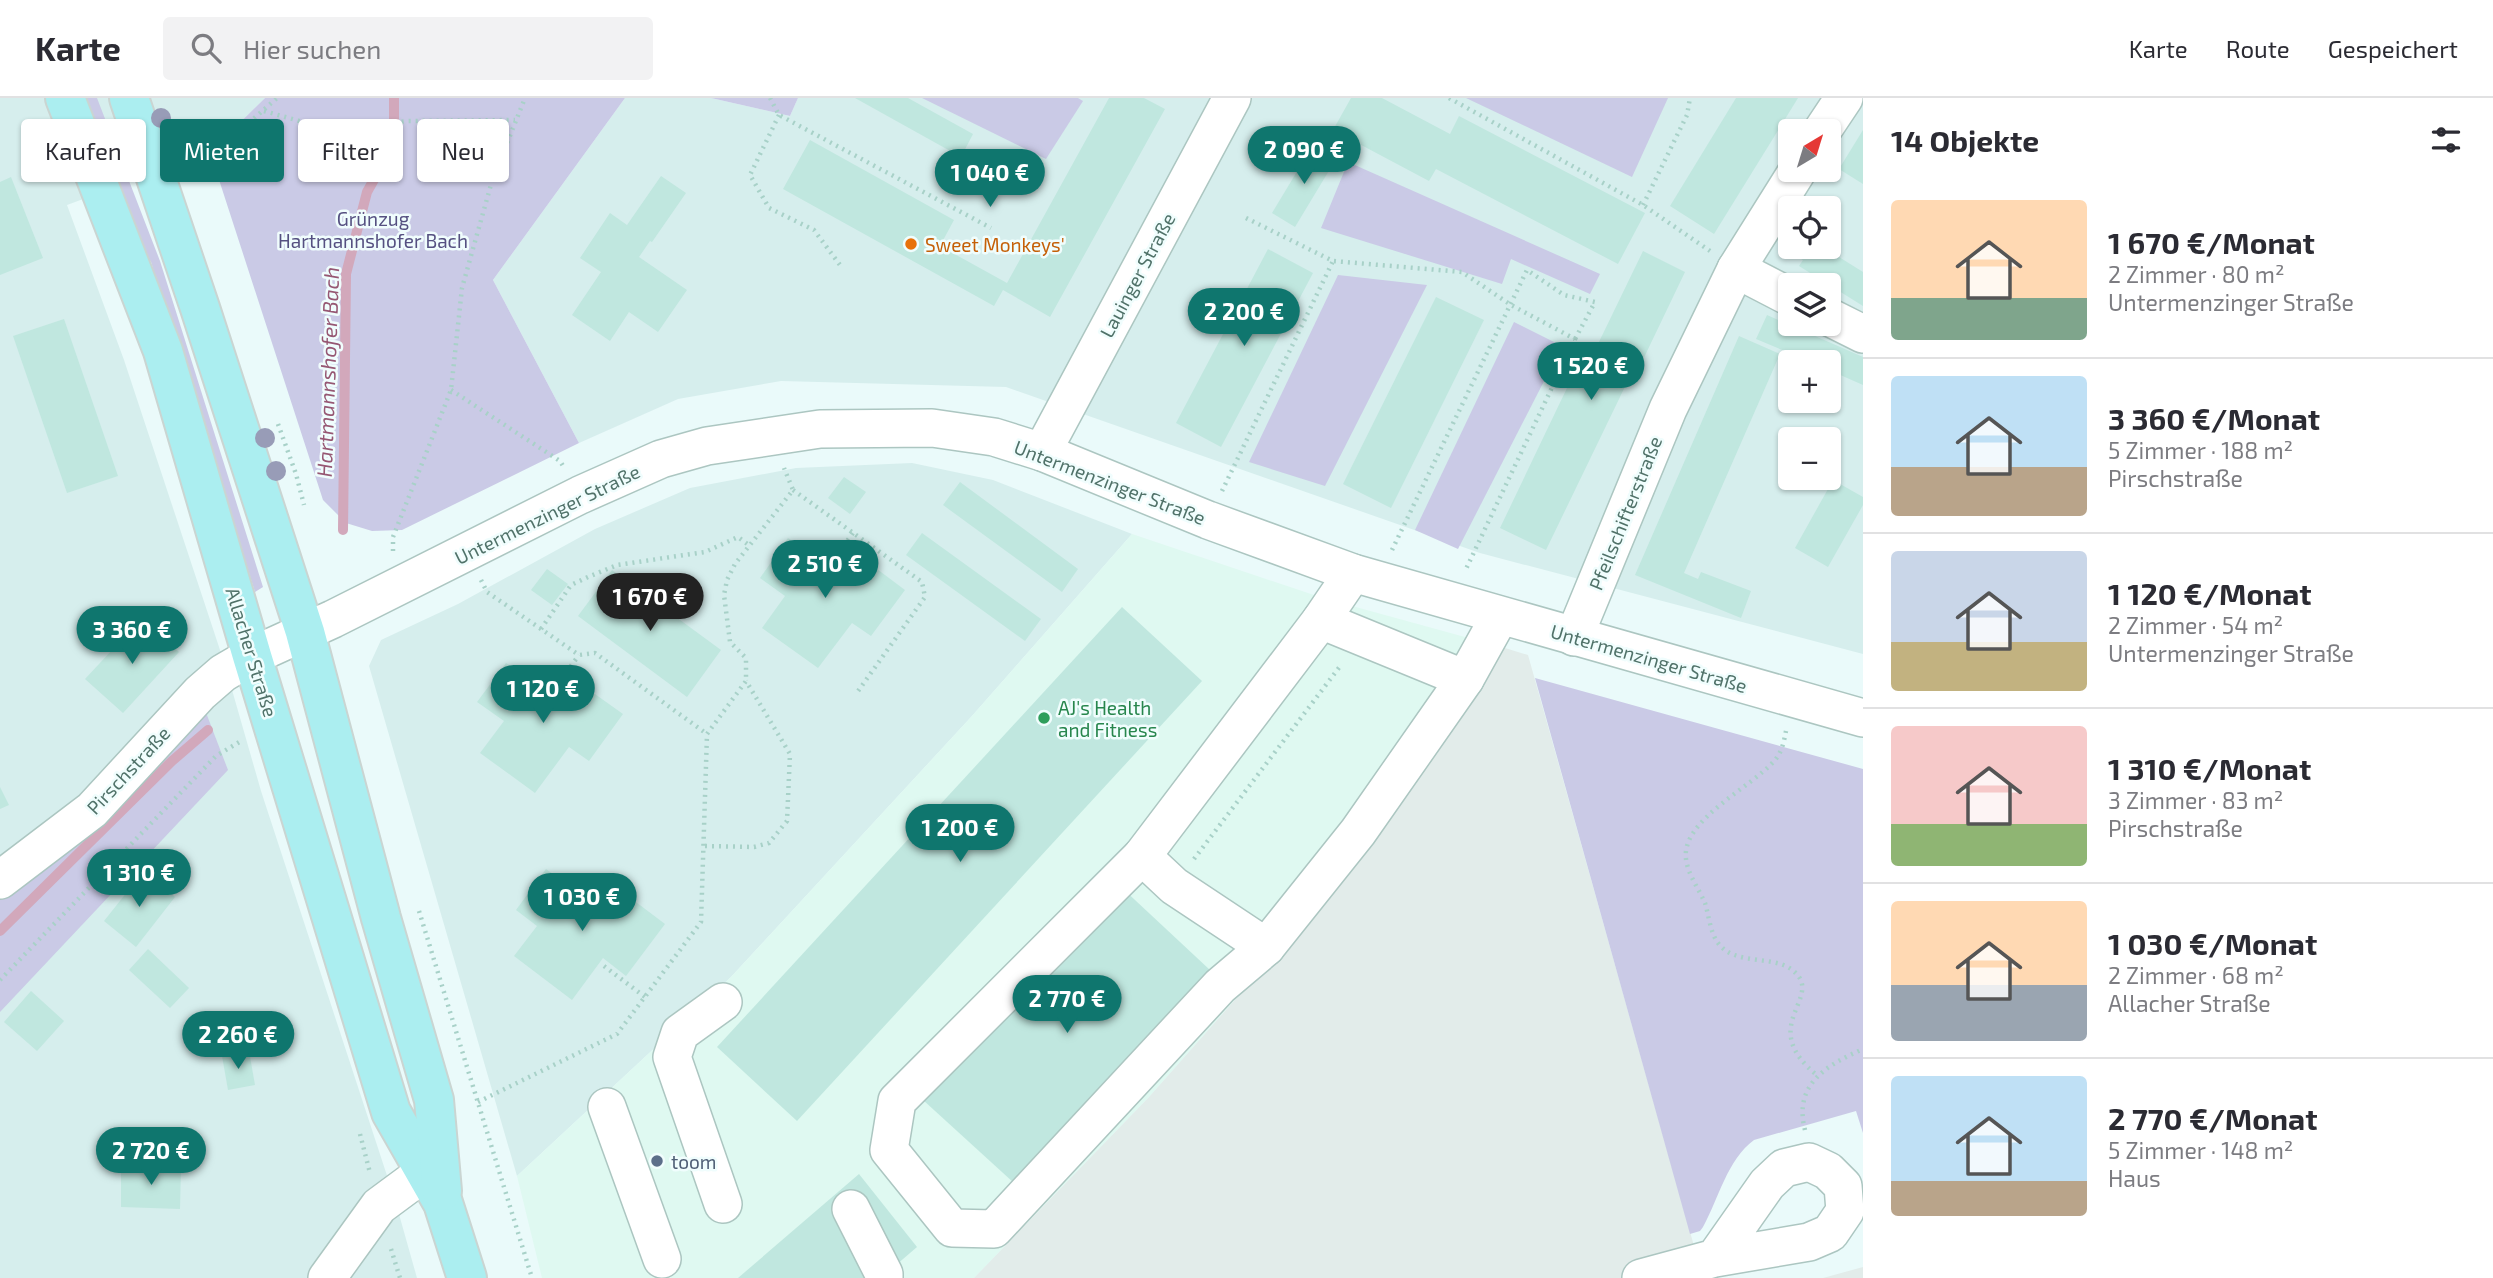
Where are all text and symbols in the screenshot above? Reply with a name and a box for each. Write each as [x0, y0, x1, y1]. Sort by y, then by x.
search box [163, 17, 653, 80]
text: Karte [35, 28, 121, 68]
icon: search [187, 29, 225, 67]
text: Hier suchen [243, 33, 381, 64]
text: Karte [2129, 34, 2188, 63]
text: Route [2226, 34, 2290, 63]
text: Gespeichert [2328, 34, 2458, 63]
chip: Kaufen [21, 119, 146, 182]
chip: Mieten [160, 119, 284, 182]
chip: Filter [298, 119, 403, 182]
chip: Neu [417, 119, 509, 182]
north arrow [1778, 119, 1841, 182]
map controls [1778, 119, 1841, 490]
icon: filters [2427, 121, 2465, 159]
text: 14 Objekte [1891, 122, 2039, 158]
pin: 2 090 € [1239, 126, 1369, 186]
text: 2 090 € [1264, 135, 1344, 163]
pin: 1 040 € [925, 150, 1055, 209]
text: 1 040 € [951, 158, 1029, 186]
button: locate [1778, 196, 1841, 259]
park label: Grünzug Hartmannshofer Bach [278, 207, 468, 252]
street label: Lauinger Straße [1094, 209, 1180, 341]
text: 1 670 €/Monat [2108, 224, 2315, 260]
icon: home [1947, 228, 2031, 312]
place label: Sweet Monkeys' [925, 233, 1065, 256]
marker: Sweet Monkeys' [903, 236, 919, 252]
text: 2 Zimmer · 80 m² [2108, 260, 2284, 288]
water label: Hartmannshofer Bach [311, 266, 343, 478]
button: layers [1778, 273, 1841, 336]
pin: 2 200 € [1179, 288, 1309, 348]
text: Untermenzinger Straße [2108, 288, 2354, 316]
text: 2 200 € [1204, 297, 1284, 325]
pin: 1 520 € [1526, 342, 1656, 402]
button: + [1778, 350, 1841, 413]
text: 1 520 € [1553, 351, 1629, 379]
text: 3 360 €/Monat [2108, 400, 2320, 436]
icon: home [1947, 404, 2031, 488]
button: − [1778, 427, 1841, 490]
street label: Pfeilschifterstraße [1584, 433, 1666, 593]
street label: Untermenzinger Straße [1011, 435, 1209, 529]
text: 5 Zimmer · 188 m² [2108, 436, 2293, 464]
street label: Untermenzinger Straße [451, 459, 643, 569]
text: Pirschstraße [2108, 464, 2243, 492]
pin: 2 510 € [760, 540, 890, 600]
text: 2 510 € [787, 549, 863, 577]
pin: 1 670 € [585, 574, 715, 633]
text: 1 120 €/Monat [2108, 575, 2312, 611]
icon: home [1947, 579, 2031, 663]
text: 1 670 € [613, 582, 687, 610]
street label: Allacher Straße [221, 584, 283, 720]
pin: 3 360 € [67, 606, 197, 666]
text: 2 Zimmer · 54 m² [2108, 611, 2283, 639]
text: 3 360 € [93, 615, 171, 643]
street label: Untermenzinger Straße [1548, 619, 1750, 697]
text: Untermenzinger Straße [2108, 639, 2354, 667]
pin: 1 120 € [478, 666, 608, 725]
text: 1 120 € [507, 674, 579, 702]
place label: AJ's Health and Fitness [1058, 696, 1157, 741]
marker: AJ's Health and Fitness [1036, 710, 1052, 726]
street label: Pirschstraße [82, 721, 174, 819]
text: 1 310 €/Monat [2108, 750, 2311, 786]
icon: home [1947, 754, 2031, 838]
text: 3 Zimmer · 83 m² [2108, 786, 2283, 814]
pin: 1 200 € [895, 804, 1025, 864]
text: 1 200 € [921, 813, 999, 841]
text: Pirschstraße [2108, 814, 2243, 842]
pin: 1 310 € [74, 850, 204, 909]
text: 1 310 € [103, 858, 175, 886]
pin: 1 030 € [517, 874, 647, 933]
text: 1 030 € [544, 882, 620, 910]
text: 1 030 €/Monat [2108, 925, 2317, 961]
icon: home [1947, 929, 2031, 1013]
text: 2 Zimmer · 68 m² [2108, 961, 2284, 989]
pin: 2 770 € [1002, 976, 1132, 1035]
text: 2 770 € [1029, 984, 1105, 1012]
text: Allacher Straße [2108, 989, 2271, 1017]
pin: 2 260 € [173, 1012, 303, 1071]
text: 2 260 € [198, 1020, 278, 1048]
text: 2 770 €/Monat [2108, 1100, 2317, 1136]
icon: home [1947, 1104, 2031, 1188]
pin: 2 720 € [86, 1128, 216, 1187]
text: 2 720 € [112, 1136, 190, 1164]
text: 5 Zimmer · 148 m² [2108, 1136, 2293, 1164]
place label: toom [671, 1150, 716, 1173]
marker: toom [649, 1153, 665, 1169]
text: Haus [2108, 1164, 2161, 1192]

